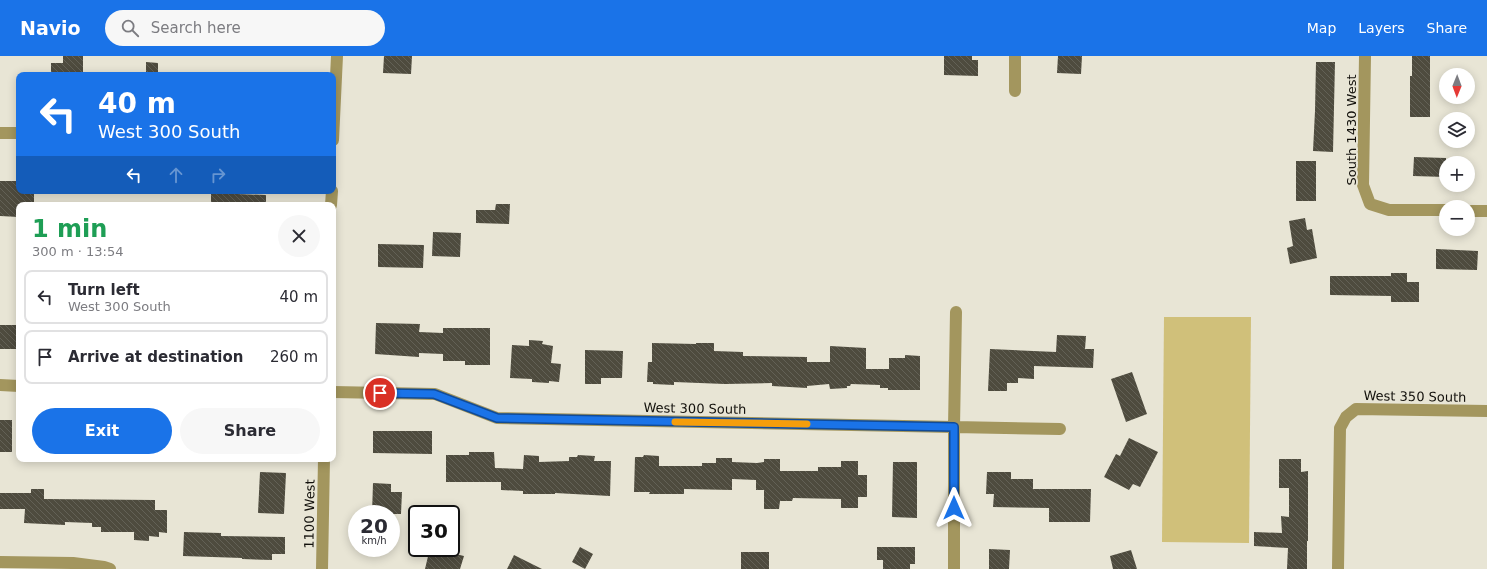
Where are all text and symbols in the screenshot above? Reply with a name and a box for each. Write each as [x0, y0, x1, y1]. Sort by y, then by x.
search box [105, 10, 385, 46]
text: Navio [20, 17, 81, 39]
icon: search [119, 17, 141, 39]
text: Search here [151, 19, 241, 37]
text: Map [1307, 20, 1336, 36]
text: Layers [1358, 20, 1405, 36]
text: Share [1427, 20, 1467, 36]
north arrow [1439, 68, 1475, 104]
map controls [1439, 68, 1475, 236]
street label: South 1430 West [1344, 74, 1359, 186]
text: 40 m [98, 87, 176, 120]
icon: left [32, 88, 84, 140]
button: layers [1439, 112, 1475, 148]
text: West 300 South [98, 121, 240, 142]
button: + [1439, 156, 1475, 192]
icon: left [123, 164, 145, 186]
icon: ahead [165, 164, 187, 186]
icon: right [207, 164, 229, 186]
button: − [1439, 200, 1475, 236]
text: 1 min [32, 215, 107, 243]
button: close [278, 215, 320, 257]
text: 300 m · 13:54 [32, 244, 123, 259]
text: Turn left [68, 281, 140, 299]
icon: left [34, 286, 56, 308]
text: 40 m [280, 288, 318, 306]
text: West 300 South [68, 299, 171, 314]
icon: arrive [34, 346, 56, 368]
text: Arrive at destination [68, 348, 243, 366]
text: 260 m [270, 348, 318, 366]
pin [363, 376, 397, 410]
icon: arrive [369, 382, 391, 404]
street label: West 350 South [1363, 388, 1467, 405]
street label: West 300 South [643, 400, 747, 417]
button: Exit [32, 408, 172, 454]
button: Share [180, 408, 320, 454]
street label: 1100 West [301, 479, 318, 549]
position arrow [933, 487, 975, 529]
speed limit sign: 30 [408, 505, 460, 557]
text: 20 [360, 514, 388, 538]
text: km/h [361, 535, 387, 546]

